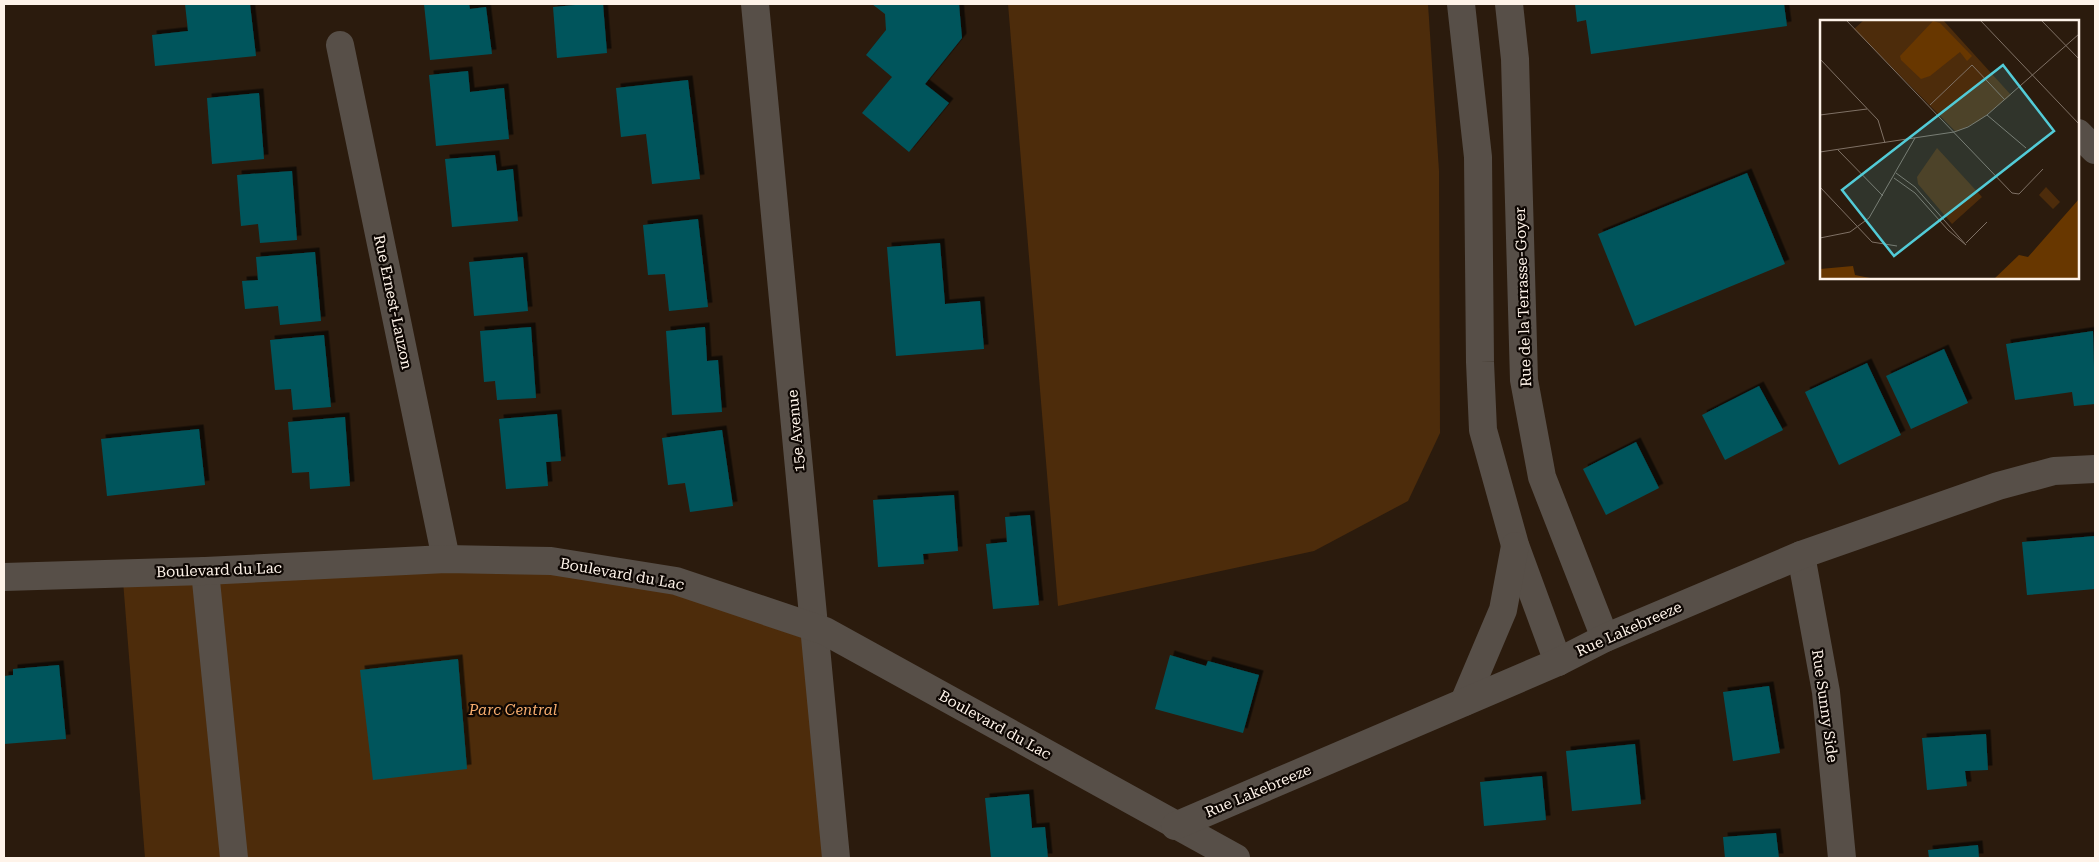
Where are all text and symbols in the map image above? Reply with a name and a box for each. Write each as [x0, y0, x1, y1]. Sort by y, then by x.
inset map [1820, 20, 2079, 279]
street label: Rue de la Terrasse-Goyer [1511, 207, 1535, 387]
street label: Rue Ernest-Lauzon [370, 233, 416, 371]
street label: 15e Avenue [783, 389, 809, 473]
street label: Boulevard du Lac [558, 554, 686, 594]
street label: Boulevard du Lac [156, 559, 282, 581]
street label: Rue Lakebreeze [1573, 598, 1685, 660]
street label: Rue Sunny Side [1808, 648, 1842, 764]
street label: Boulevard du Lac [936, 687, 1054, 763]
park label: Parc Central [468, 701, 558, 719]
street label: Rue Lakebreeze [1202, 761, 1314, 821]

